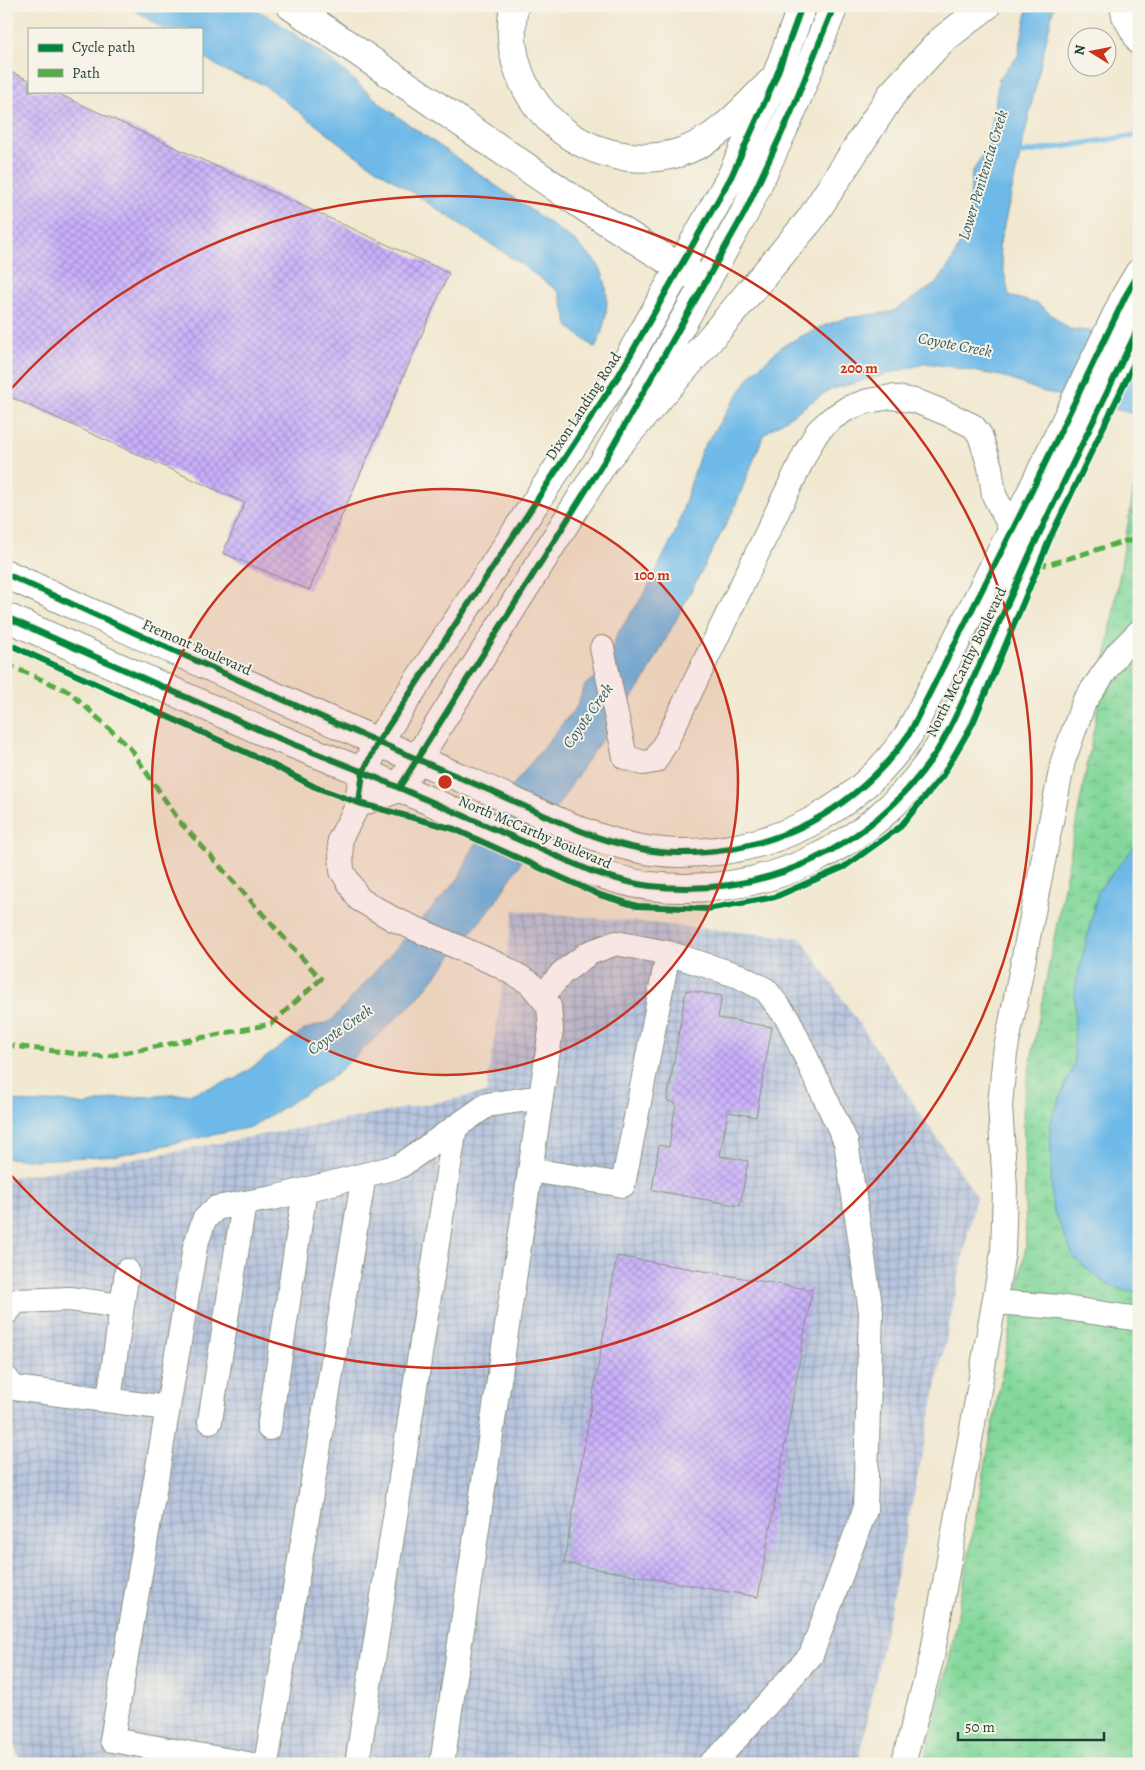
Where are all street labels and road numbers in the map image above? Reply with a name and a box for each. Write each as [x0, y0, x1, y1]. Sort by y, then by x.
street label: Dixon Landing Road [540, 347, 626, 464]
street label: North McCarthy Boulevard [921, 583, 1012, 740]
street label: Fremont Boulevard [139, 614, 256, 680]
street label: North McCarthy Boulevard [455, 791, 616, 874]

